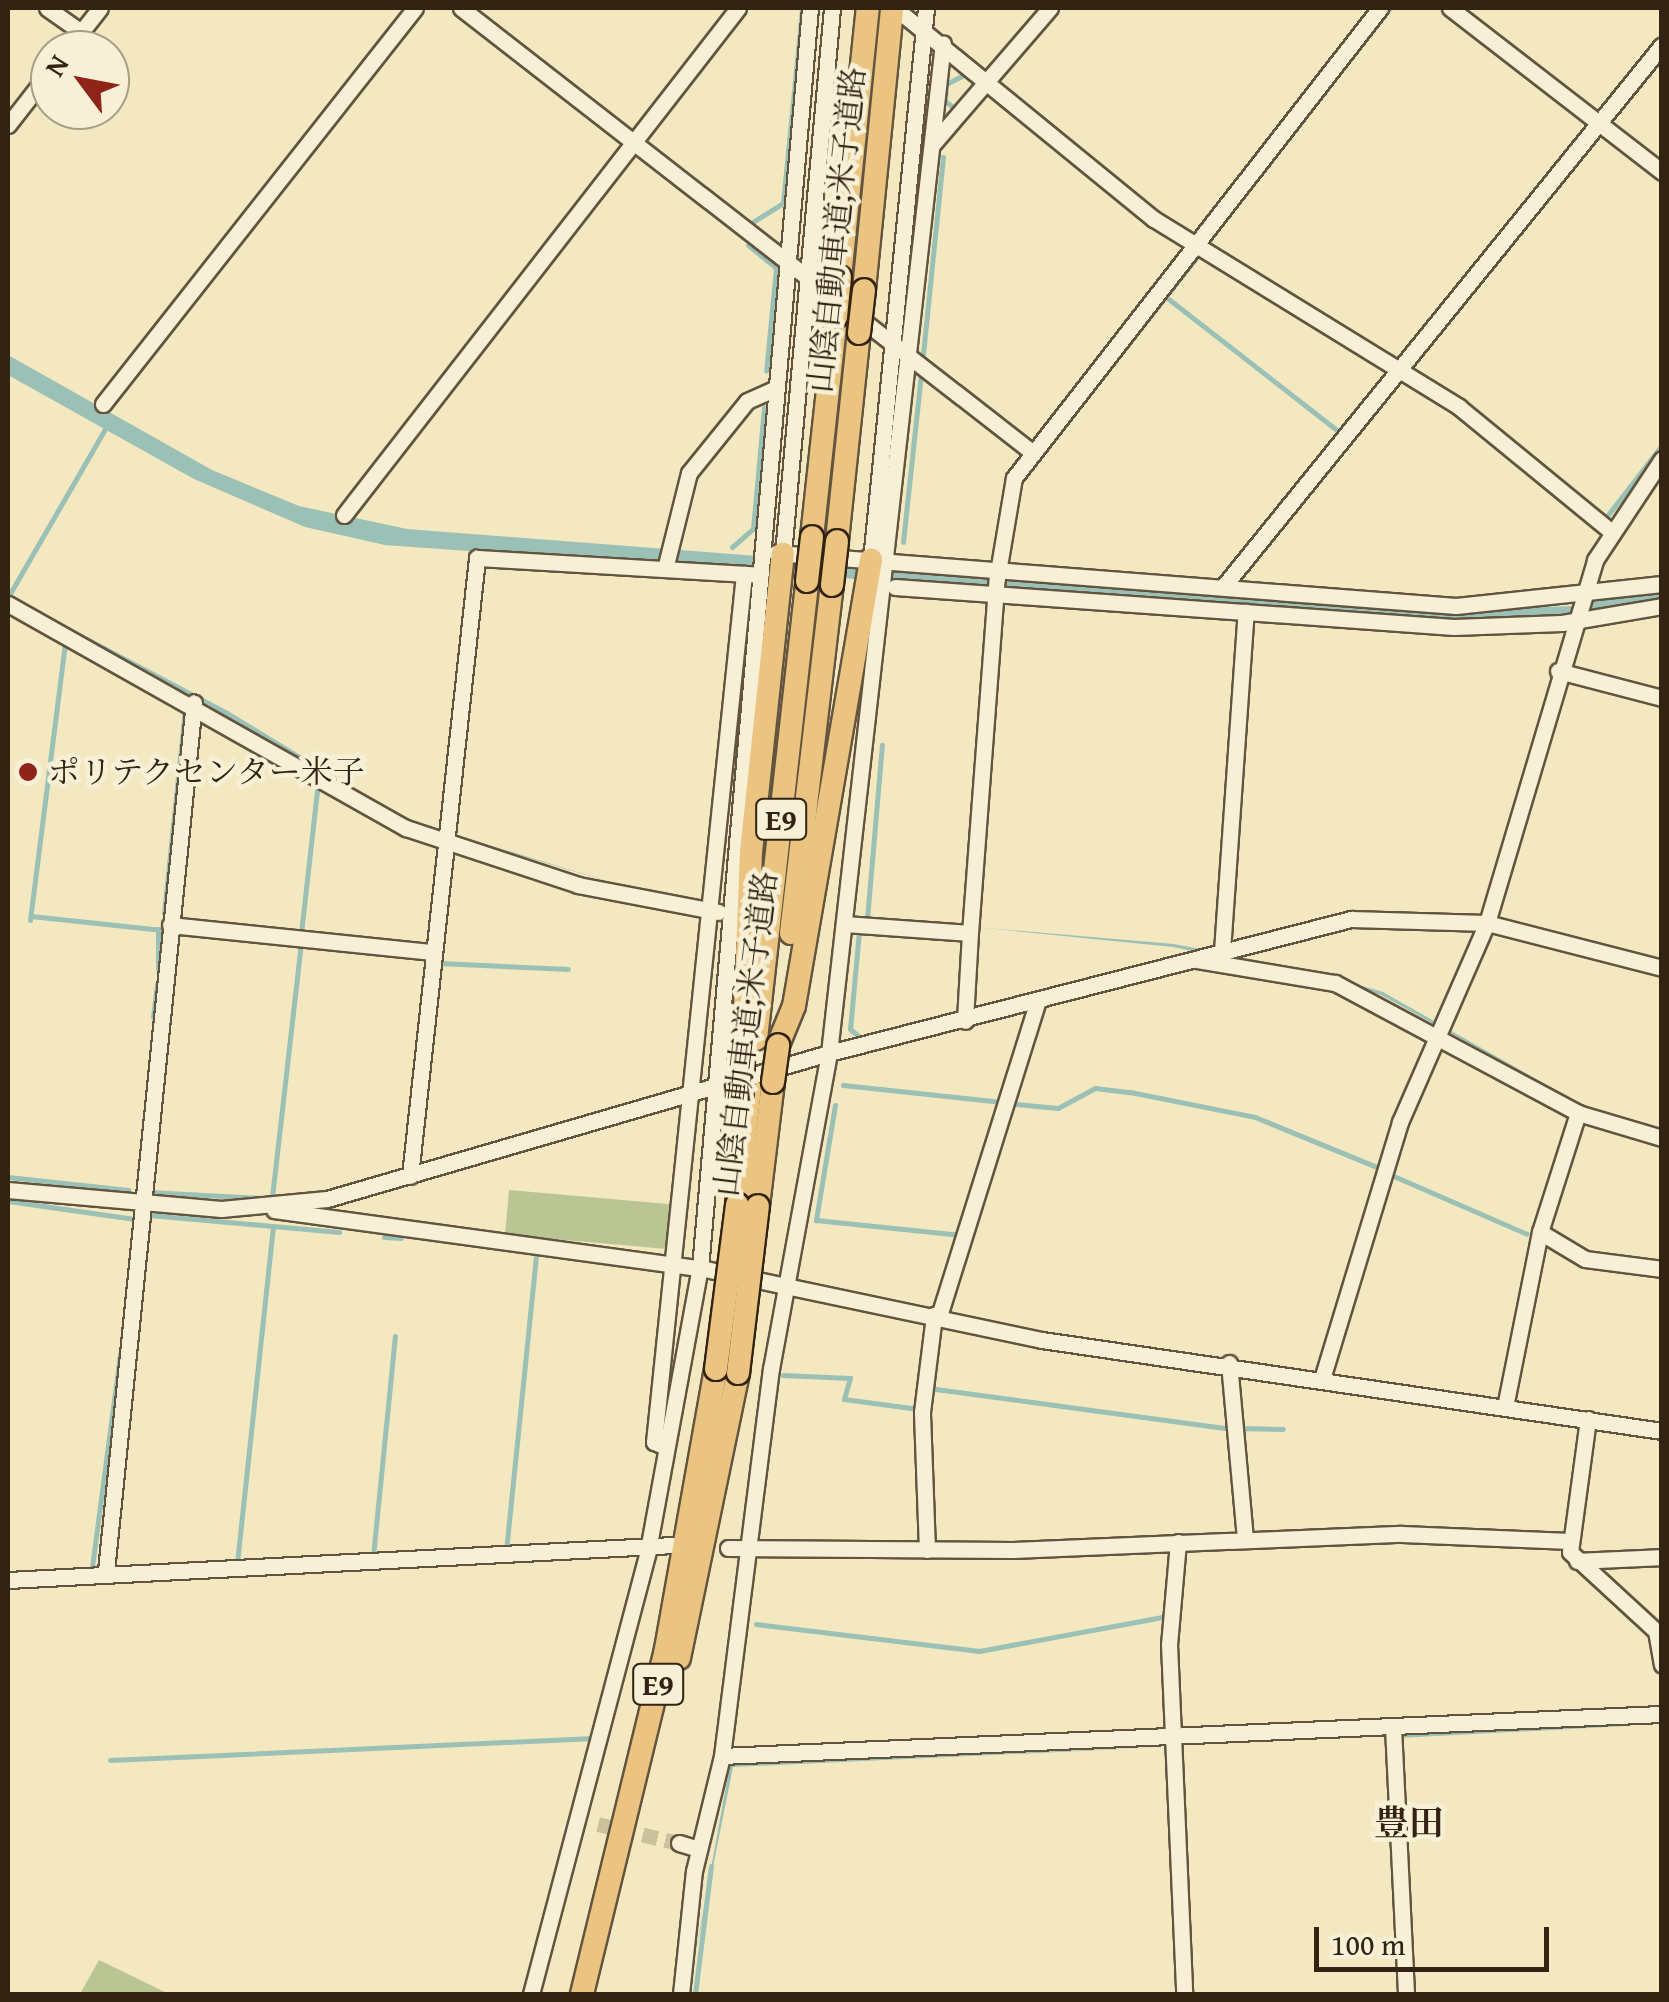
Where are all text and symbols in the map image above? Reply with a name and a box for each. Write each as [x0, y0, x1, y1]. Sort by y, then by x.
north arrow [30, 30, 130, 130]
text: N [33, 46, 78, 84]
street label: 山陰自動車道;米子道路 [801, 65, 873, 395]
place label: ポリテクセンター米子 [48, 753, 368, 791]
marker: ポリテクセンター米子 [17, 761, 39, 783]
road number: E9 [754, 794, 808, 844]
street label: 山陰自動車道;米子道路 [707, 869, 785, 1199]
road number: E9 [630, 1659, 686, 1709]
district label: 豊田 [1374, 1802, 1444, 1844]
scale bar [1319, 1907, 1554, 1969]
text: 100 m [1331, 1922, 1405, 1966]

